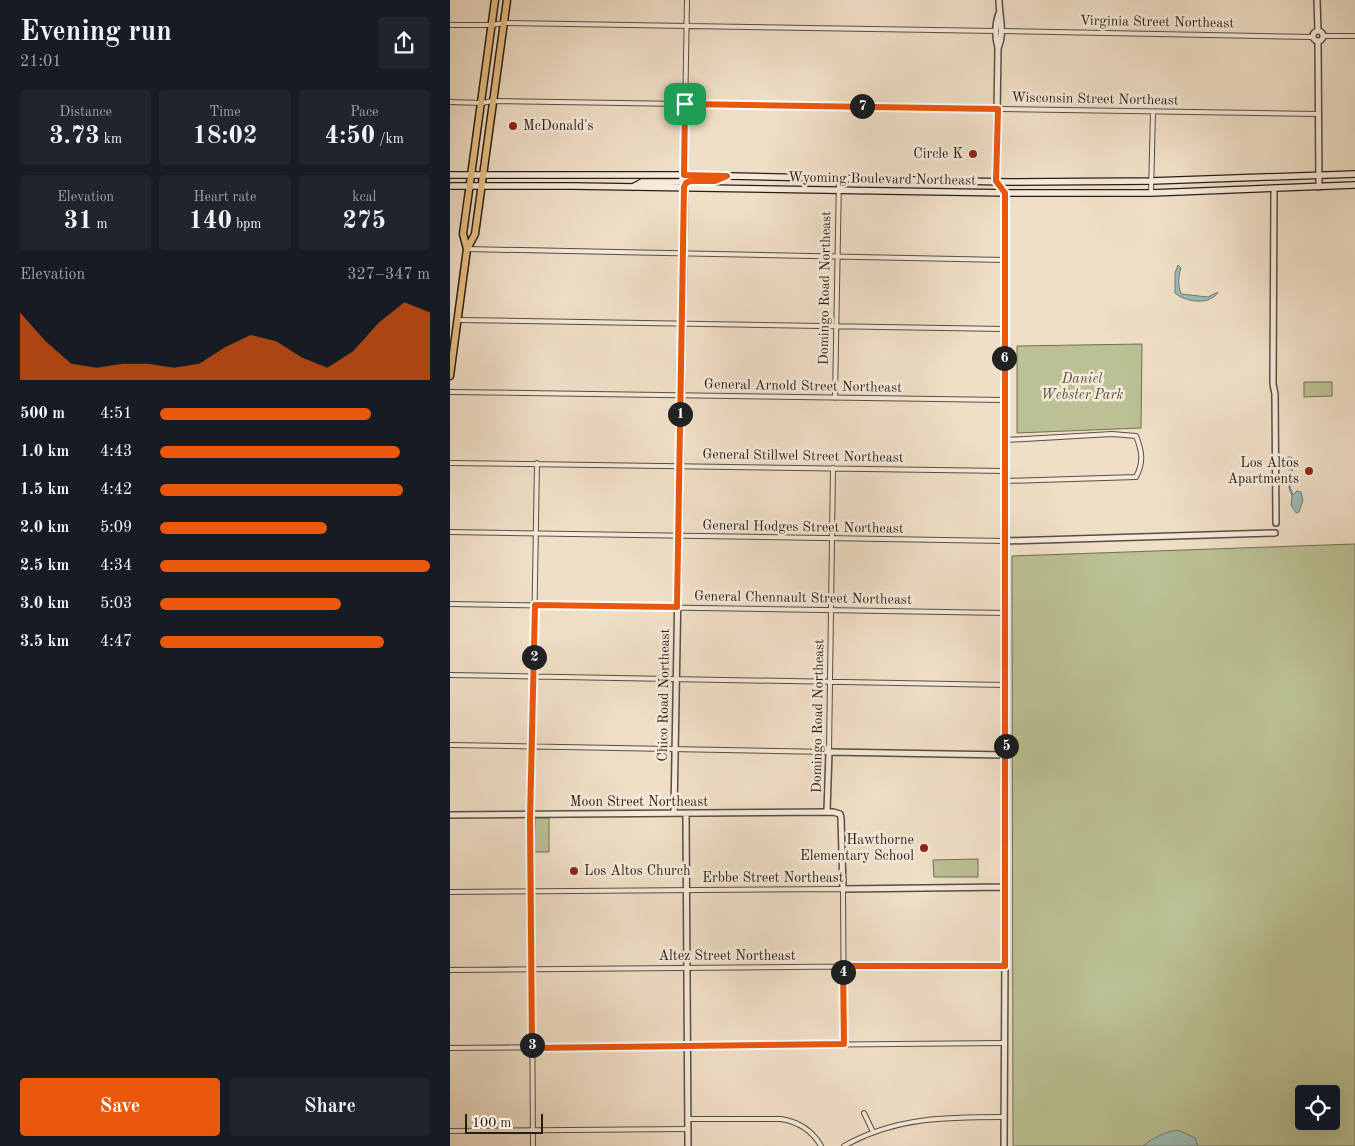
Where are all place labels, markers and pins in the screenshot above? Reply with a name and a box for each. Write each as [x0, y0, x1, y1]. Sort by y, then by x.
pin [664, 83, 706, 125]
pin: 7 [850, 94, 874, 118]
place label: McDonald's [523, 119, 594, 133]
marker: McDonald's [507, 120, 519, 132]
place label: Circle K [913, 147, 963, 161]
marker: Circle K [967, 148, 979, 160]
pin: 6 [992, 346, 1016, 370]
pin: 1 [668, 402, 692, 426]
place label: Los Altos Apartments [1227, 456, 1299, 486]
marker: Los Altos Apartments [1303, 465, 1315, 477]
pin: 2 [522, 644, 546, 670]
pin: 5 [994, 734, 1018, 758]
place label: Hawthorne Elementary School [800, 833, 914, 863]
marker: Hawthorne Elementary School [918, 842, 930, 854]
place label: Los Altos Church [584, 864, 691, 878]
marker: Los Altos Church [568, 865, 580, 877]
pin: 4 [830, 960, 856, 984]
pin: 3 [520, 1032, 544, 1058]

